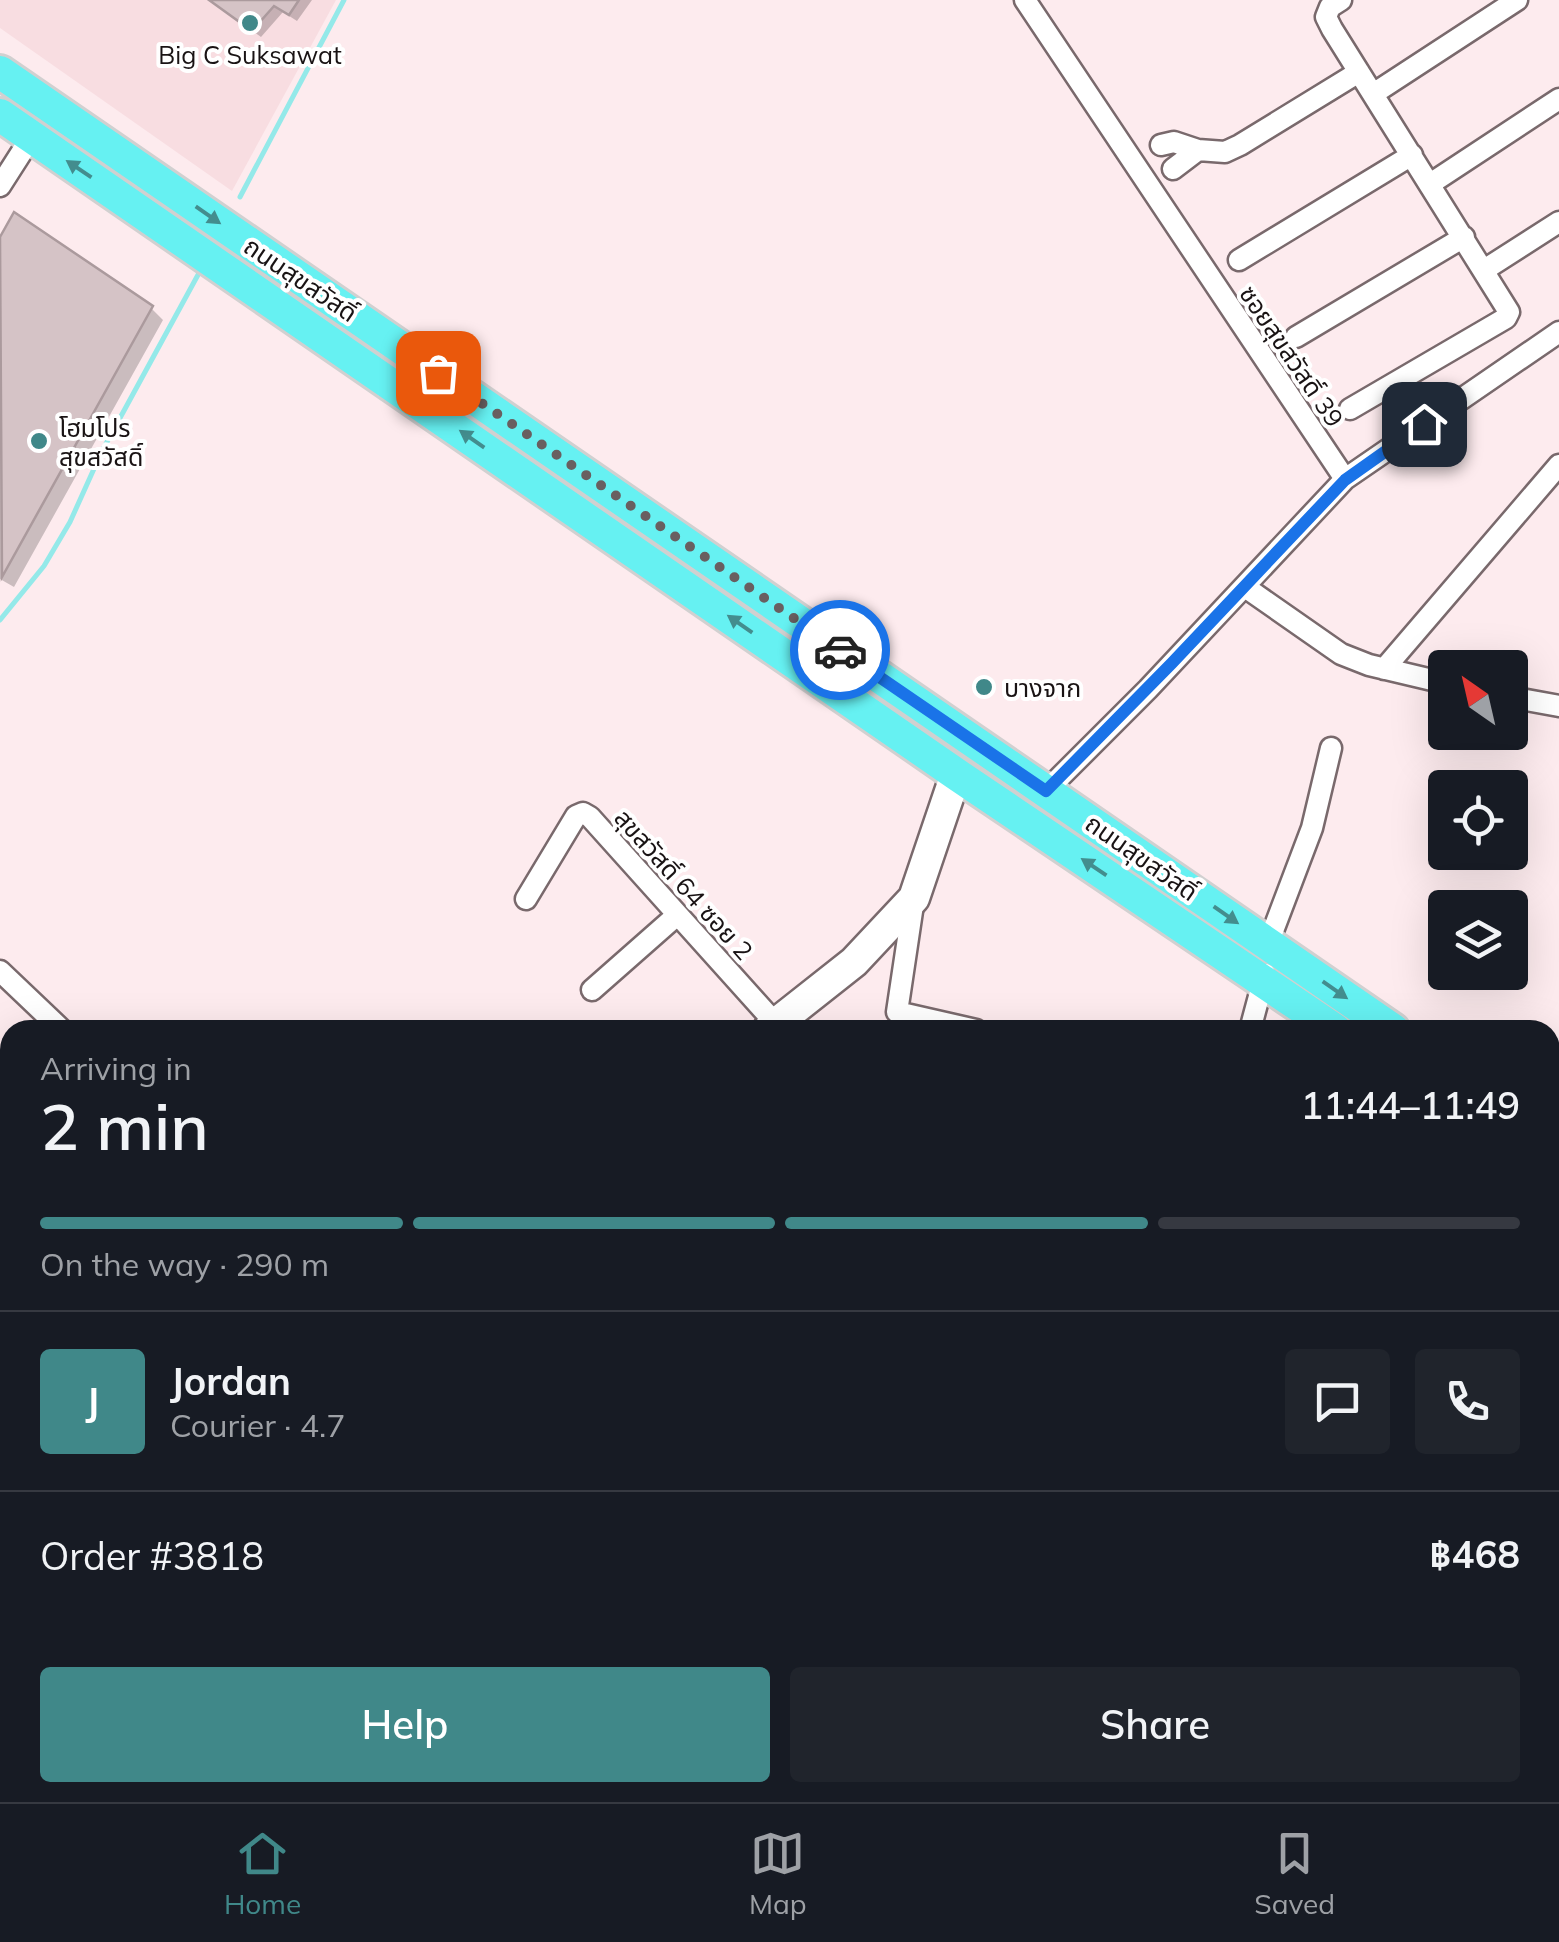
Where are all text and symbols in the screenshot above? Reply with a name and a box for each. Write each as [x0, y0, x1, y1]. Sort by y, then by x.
marker: Big C Suksawat [239, 12, 261, 34]
place label: Big C Suksawat [158, 39, 342, 70]
one-way arrow [65, 160, 92, 179]
one-way arrow [195, 205, 222, 224]
street label: ถนนสุขสวัสดิ์ [238, 230, 364, 329]
street label: ซอยสุขสวัสดิ์ 39 [1232, 279, 1351, 433]
pin [396, 331, 481, 416]
icon: bag [411, 346, 466, 401]
pin [1382, 382, 1467, 467]
icon: home [1397, 397, 1452, 452]
place label: โฮมโปร สุขสวัสดิ์ [59, 412, 143, 473]
marker: โฮมโปร สุขสวัสดิ์ [28, 430, 50, 452]
one-way arrow [459, 430, 486, 449]
courier [790, 600, 890, 700]
one-way arrow [726, 615, 753, 634]
icon: car [813, 623, 868, 678]
north arrow [1428, 650, 1528, 750]
map controls [1428, 650, 1528, 990]
place label: บางจาก [1004, 672, 1081, 703]
marker: บางจาก [973, 676, 995, 698]
button: locate [1428, 770, 1528, 870]
street label: สุขสวัสดิ์ 64 ซอย 2 [608, 802, 760, 966]
street label: ถนนสุขสวัสดิ์ [1079, 807, 1204, 908]
one-way arrow [1081, 858, 1108, 877]
button: layers [1428, 890, 1528, 990]
one-way arrow [1212, 905, 1239, 924]
one-way arrow [1322, 980, 1349, 999]
text: Arriving in [40, 1048, 192, 1088]
text: 11:44–11:49 [1300, 1081, 1520, 1129]
text: 2 min [40, 1085, 209, 1166]
text: On the way · 290 m [40, 1244, 329, 1284]
button: chat [1285, 1349, 1390, 1454]
button: phone [1415, 1349, 1520, 1454]
text: Jordan [170, 1357, 291, 1405]
text: J [86, 1377, 99, 1425]
text: Courier · 4.7 [170, 1405, 346, 1445]
text: ฿468 [1430, 1530, 1520, 1578]
text: Order #3818 [40, 1532, 264, 1580]
button: Help [40, 1667, 770, 1782]
button: Share [790, 1667, 1520, 1782]
tab: Home [224, 1826, 301, 1921]
tab: Map [749, 1826, 807, 1921]
tab: Saved [1254, 1826, 1335, 1921]

